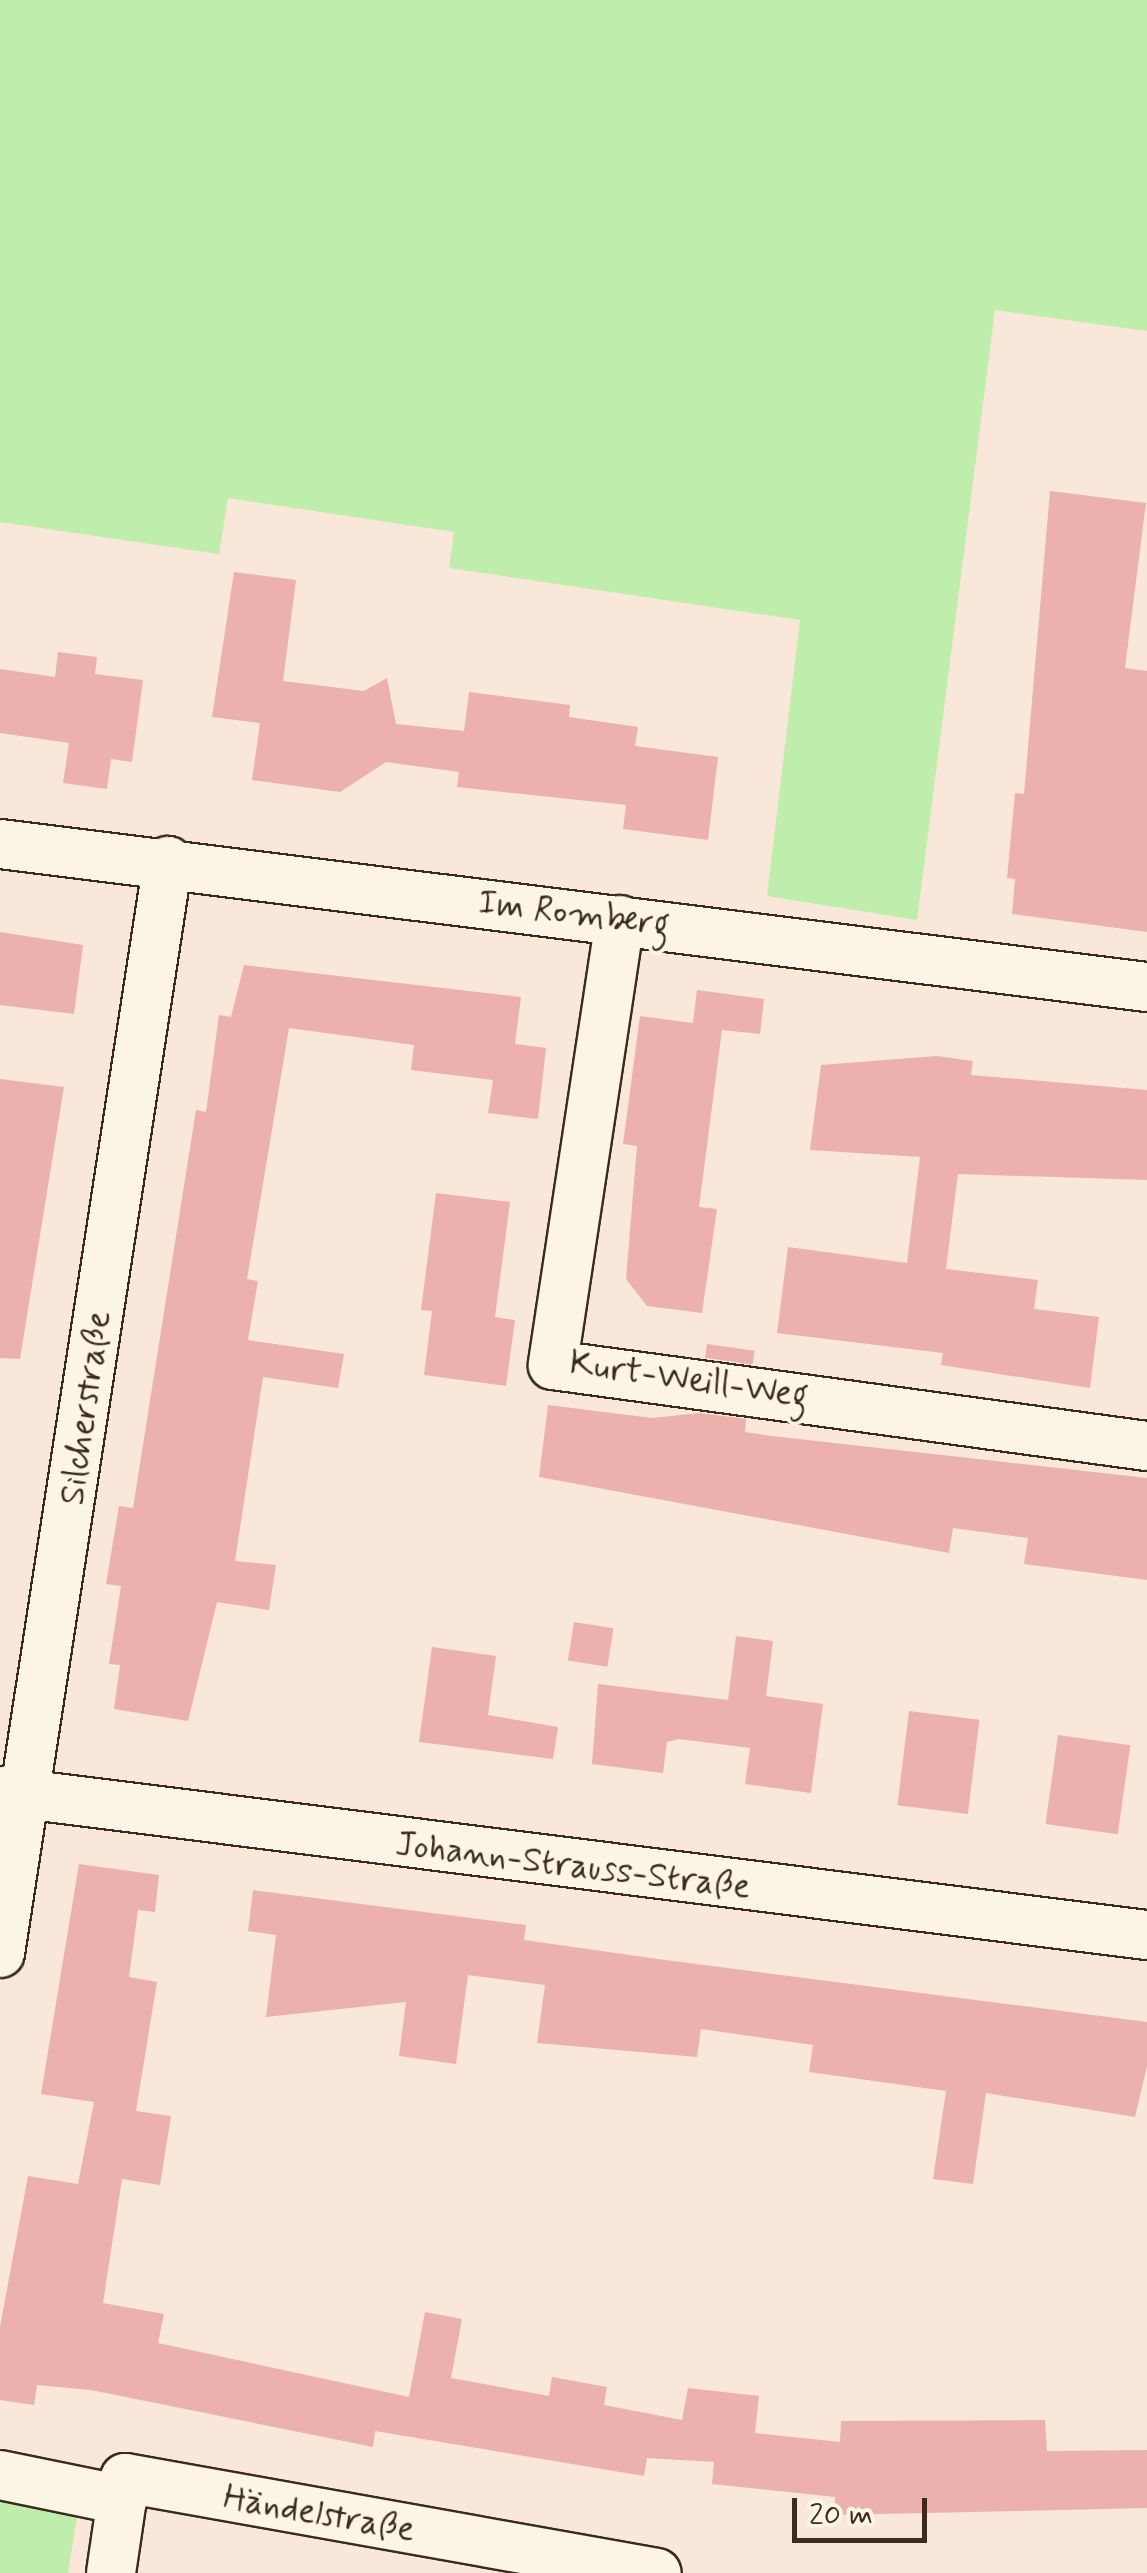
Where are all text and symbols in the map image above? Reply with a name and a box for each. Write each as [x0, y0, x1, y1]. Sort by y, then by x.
street label: Im Romberg [477, 882, 671, 946]
street label: Silcherstraße [52, 1308, 120, 1508]
street label: Kurt-Weill-Weg [567, 1342, 811, 1418]
street label: Johann-Strauss-Straße [393, 1823, 753, 1909]
street label: Händelstraße [220, 2477, 418, 2551]
scale bar [797, 2478, 932, 2540]
text: 20 m [809, 2496, 873, 2535]

